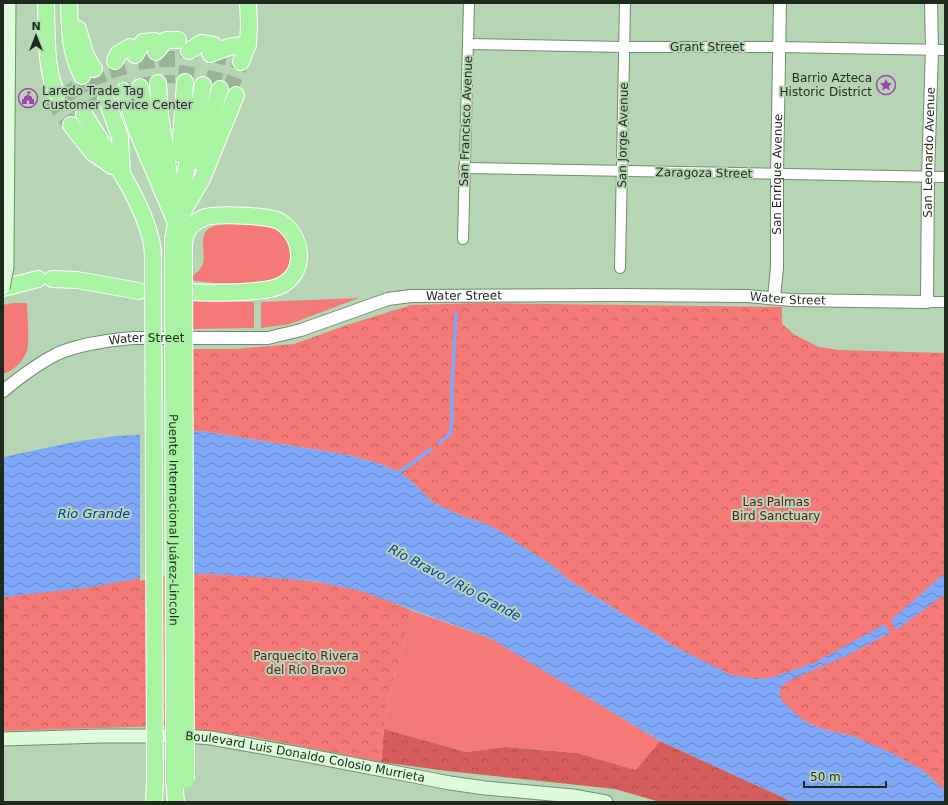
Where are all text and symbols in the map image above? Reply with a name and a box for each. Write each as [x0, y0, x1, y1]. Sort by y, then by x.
north arrow [16, 16, 56, 56]
text: N [31, 20, 41, 33]
street label: Grant Street [670, 40, 744, 54]
street label: San Francisco Avenue [457, 55, 475, 187]
place label: Barrio Azteca Historic District [780, 71, 872, 99]
place icon: Barrio Azteca Historic District [875, 74, 897, 96]
street label: San Jorge Avenue [615, 82, 631, 188]
place label: Laredo Trade Tag Customer Service Center [42, 84, 193, 112]
public building icon: Laredo Trade Tag Customer Service Center [17, 87, 39, 109]
street label: San Leonardo Avenue [921, 87, 938, 218]
street label: San Enrique Avenue [770, 114, 785, 235]
street label: Zaragoza Street [656, 165, 753, 181]
street label: Water Street [426, 289, 502, 303]
street label: Water Street [749, 289, 826, 308]
street label: Water Street [108, 331, 185, 348]
street label: Puente Internacional Juárez-Lincoln [166, 414, 181, 626]
park label: Las Palmas Bird Sanctuary [732, 495, 820, 523]
water label: Rio Grande [58, 506, 130, 521]
water label: Río Bravo / Rio Grande [386, 541, 524, 624]
park label: Parquecito Rivera del Río Bravo [253, 649, 359, 677]
street label: Boulevard Luis Donaldo Colosio Murrieta [185, 729, 426, 785]
scale bar [804, 763, 886, 789]
text: 50 m [810, 770, 841, 784]

